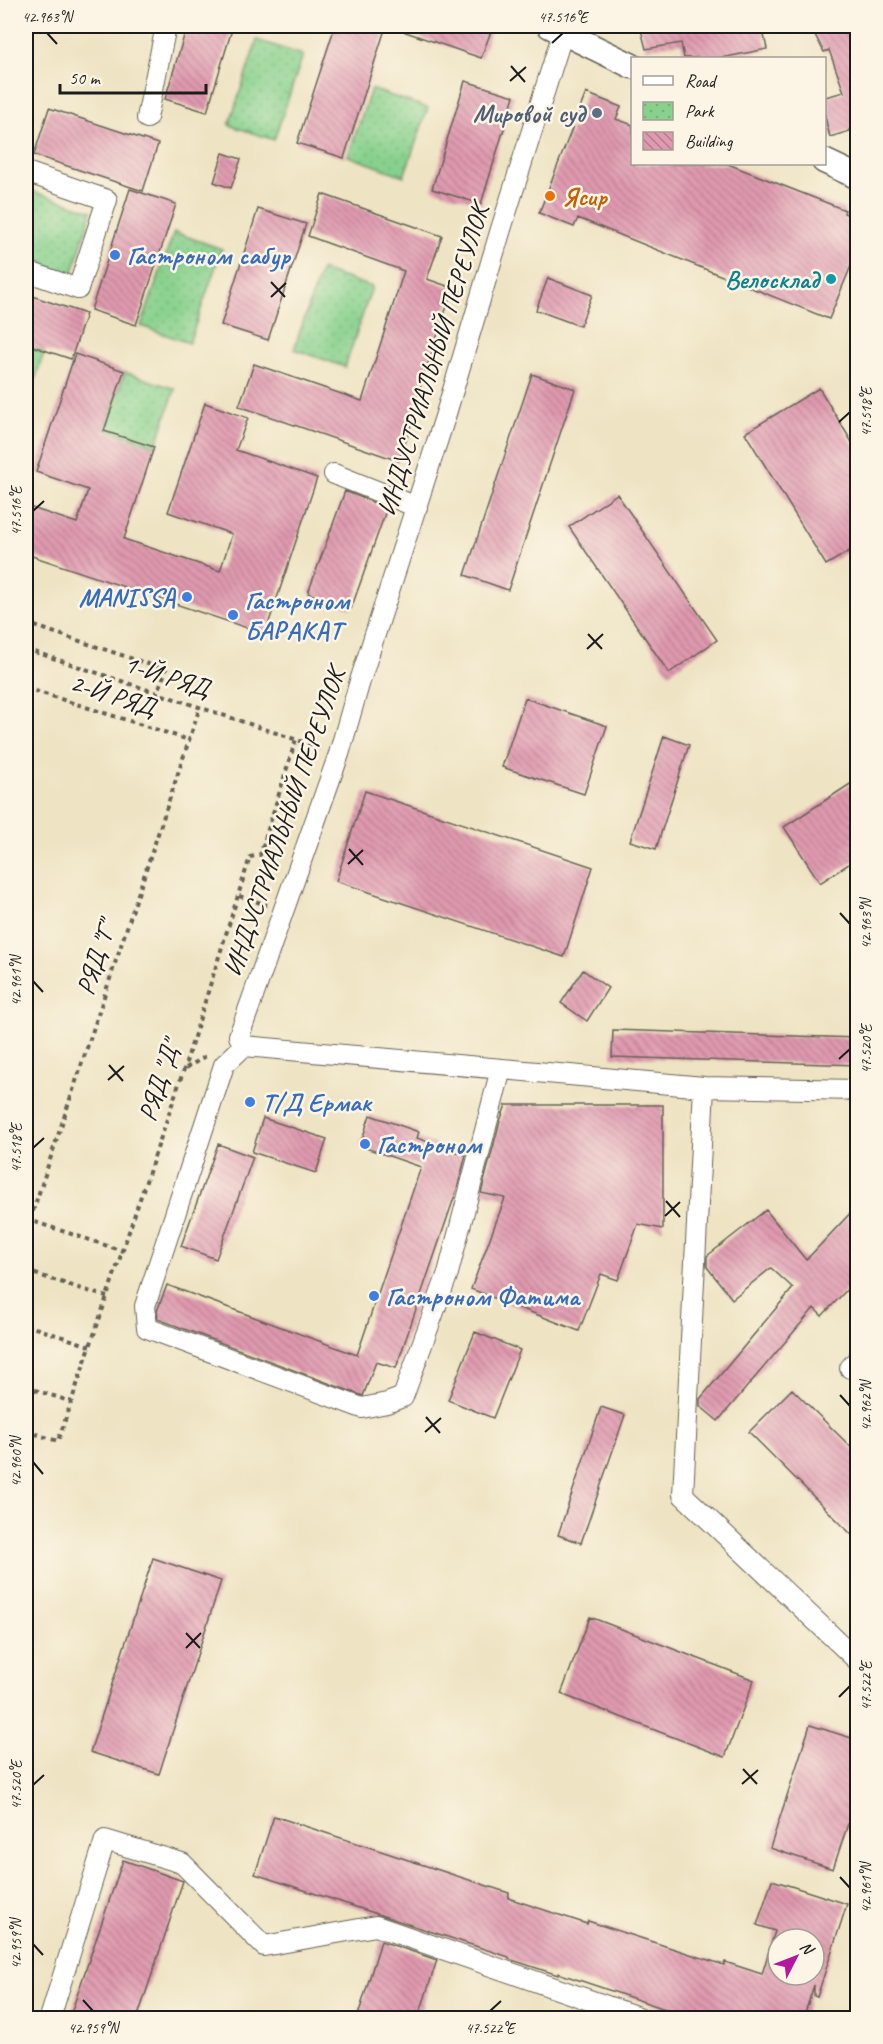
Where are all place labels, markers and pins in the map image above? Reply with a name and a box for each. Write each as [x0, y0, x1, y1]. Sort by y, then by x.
place label: Мировой суд [473, 97, 588, 130]
marker: Мировой суд [590, 106, 604, 120]
place label: Ясир [562, 180, 609, 213]
marker: Ясир [543, 189, 557, 203]
place label: Гастроном сабур [127, 239, 292, 272]
marker: Гастроном сабур [108, 248, 122, 262]
place label: Велосклад [725, 263, 822, 296]
marker: Велосклад [824, 272, 838, 286]
place label: MANISSA [79, 581, 177, 614]
place label: Гастроном БАРАКАТ [245, 584, 351, 647]
marker: MANISSA [180, 590, 194, 604]
marker: Гастроном БАРАКАТ [226, 608, 240, 622]
place label: Т/Д Ермак [262, 1086, 374, 1119]
marker: Т/Д Ермак [243, 1095, 257, 1109]
place label: Гастроном [377, 1128, 483, 1161]
marker: Гастроном [358, 1137, 372, 1151]
place label: Гастроном Фатима [386, 1280, 582, 1313]
marker: Гастроном Фатима [367, 1289, 381, 1303]

